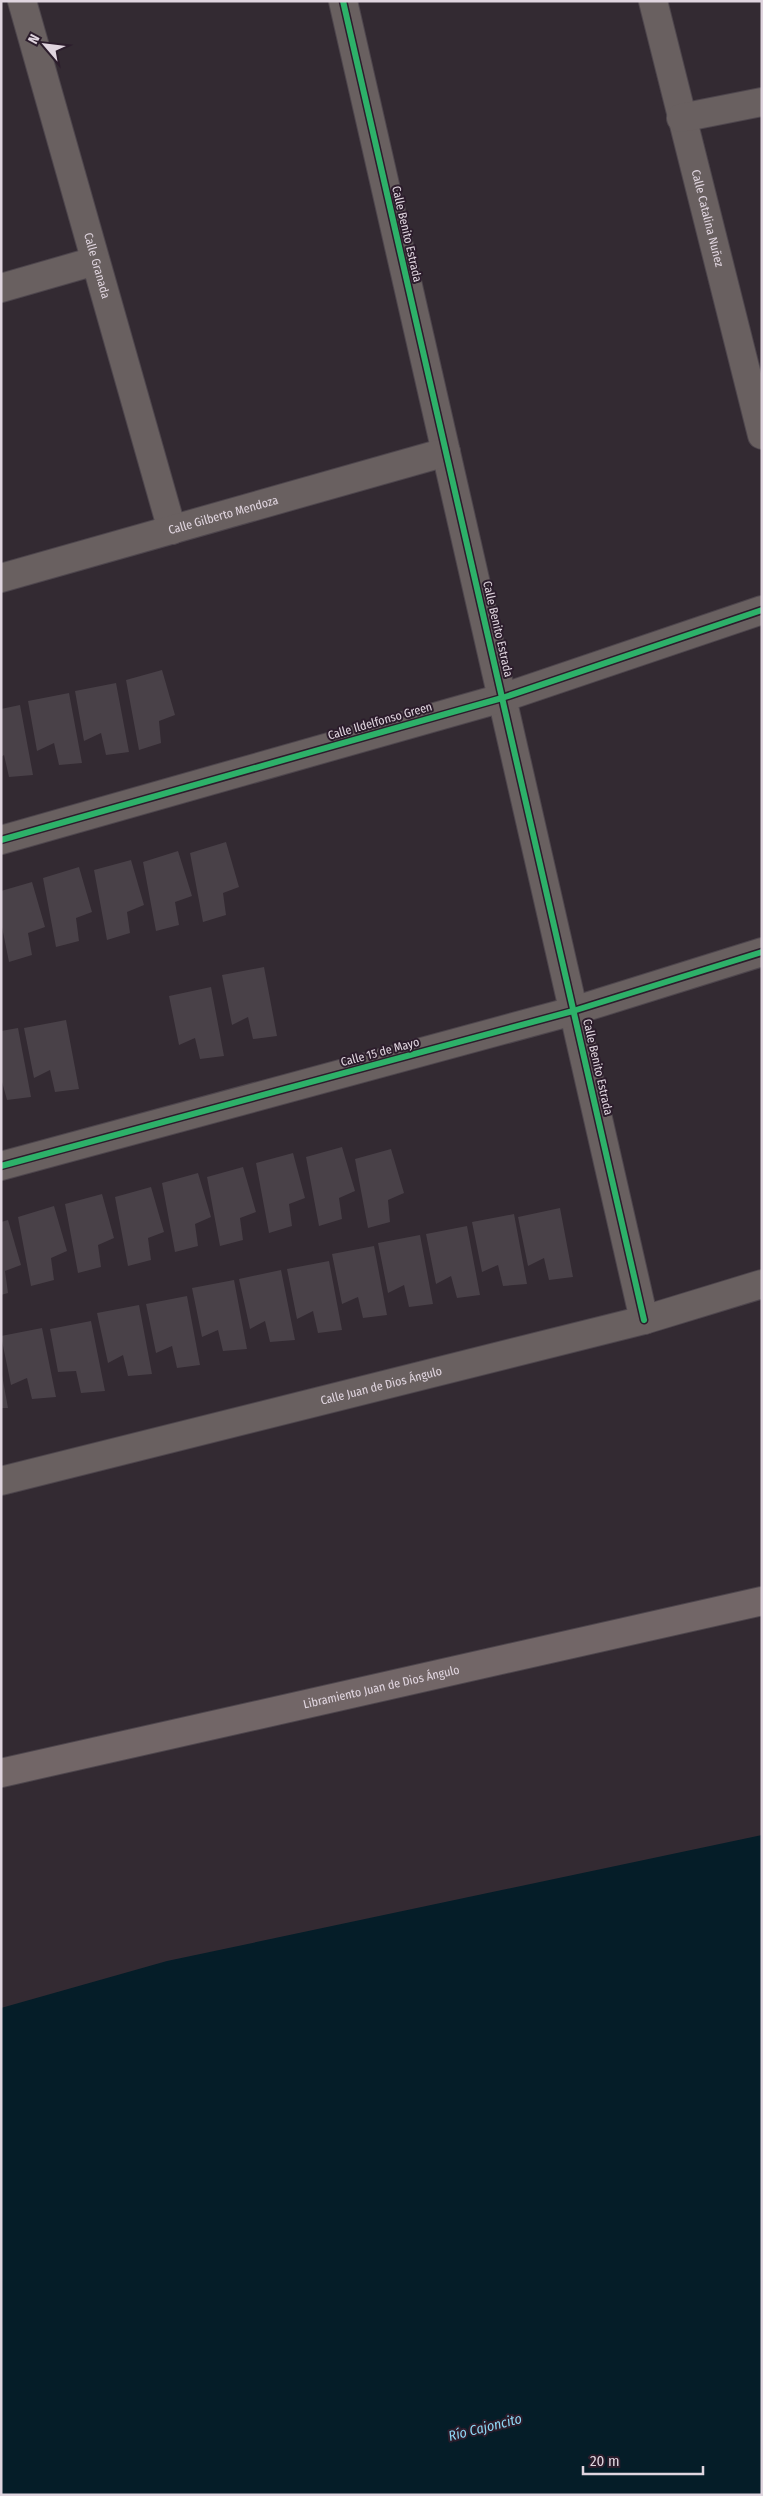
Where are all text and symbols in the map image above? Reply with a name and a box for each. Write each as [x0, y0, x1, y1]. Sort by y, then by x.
north arrow [20, 20, 70, 70]
text: N [24, 31, 43, 47]
street label: Calle Catalina Nuñez [689, 168, 727, 269]
street label: Calle Benito Estrada [389, 185, 425, 283]
street label: Calle Granada [81, 231, 113, 300]
street label: Calle Gilberto Mendoza [167, 493, 280, 537]
street label: Calle Benito Estrada [480, 580, 516, 678]
street label: Calle Ildelfonso Green [326, 699, 434, 743]
street label: Calle Benito Estrada [580, 1018, 616, 1116]
street label: Calle 15 de Mayo [339, 1035, 421, 1069]
street label: Calle Juan de Dios Ángulo [319, 1364, 443, 1408]
street label: Libramiento Juan de Dios Ángulo [302, 1663, 461, 1711]
water label: Río Cajoncito [447, 2410, 524, 2445]
scale bar [583, 2444, 703, 2476]
text: 20 m [590, 2452, 620, 2470]

